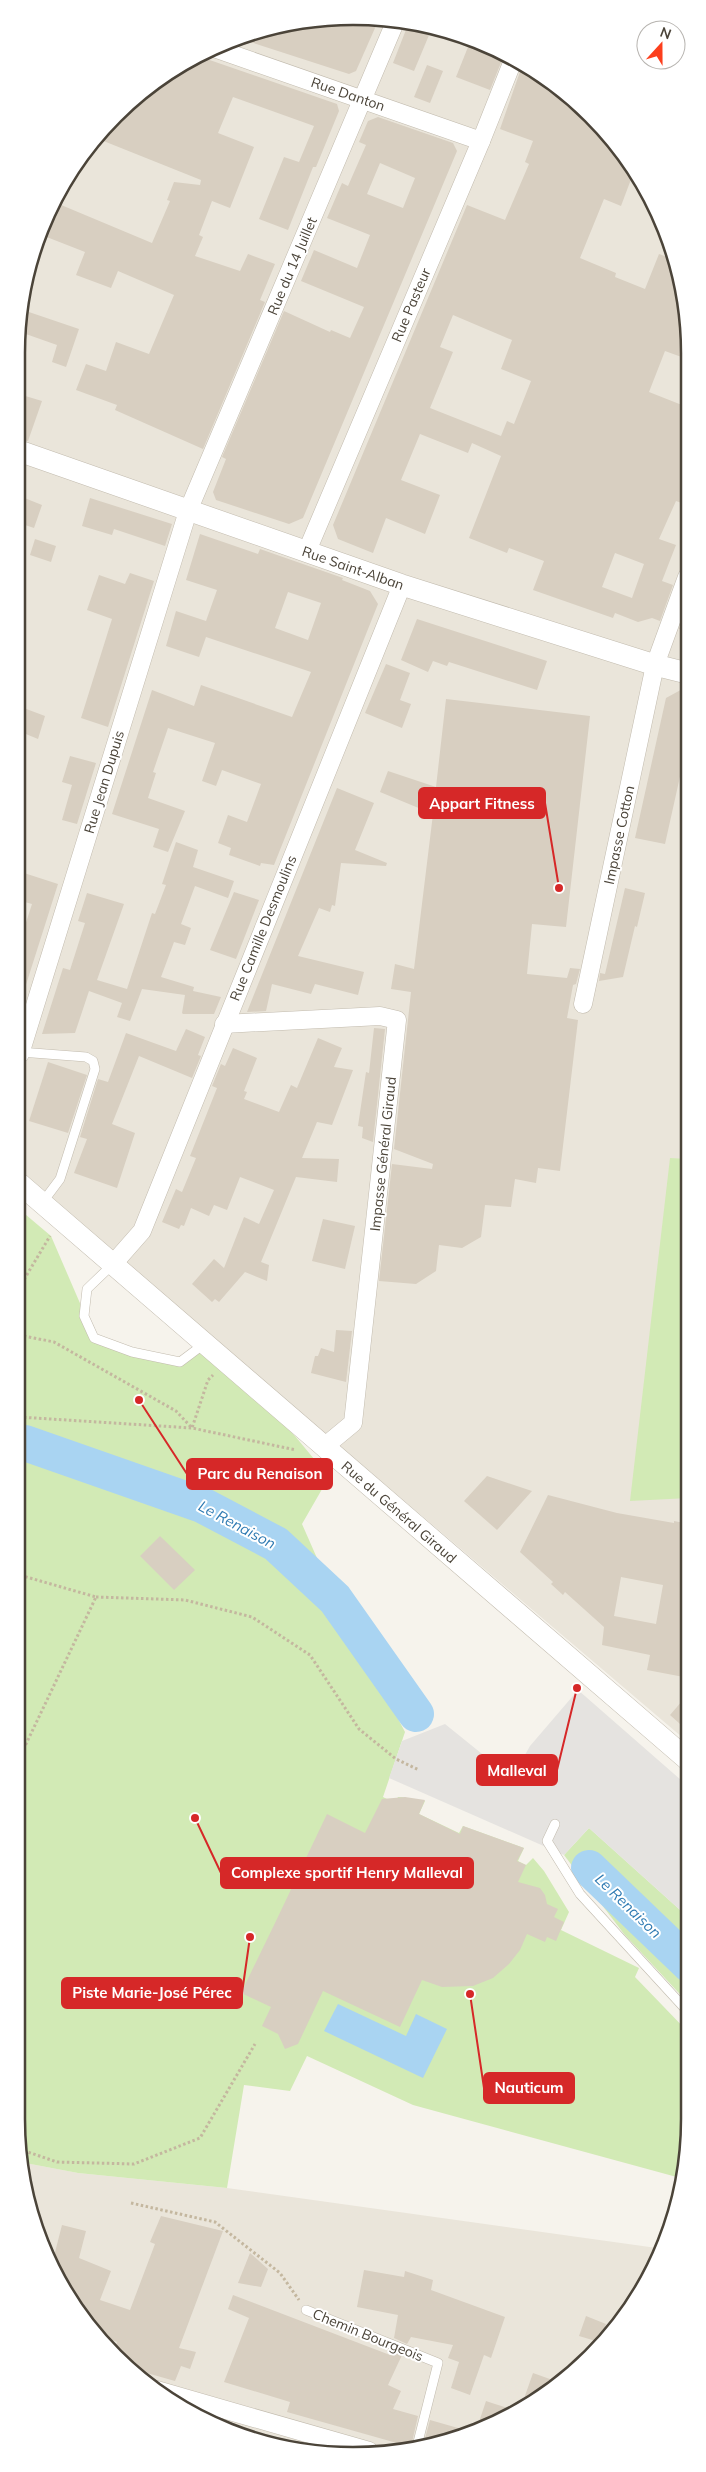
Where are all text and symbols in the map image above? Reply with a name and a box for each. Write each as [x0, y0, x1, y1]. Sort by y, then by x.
north arrow [636, 20, 686, 70]
text: N [657, 23, 674, 43]
street label: Rue Danton [309, 73, 387, 115]
street label: Rue du 14 Juillet [263, 214, 321, 318]
street label: Rue Pasteur [387, 264, 435, 345]
street label: Rue Saint-Alban [300, 542, 406, 594]
street label: Rue Jean Dupuis [80, 728, 128, 836]
street label: Impasse Cotton [600, 784, 638, 886]
callout: Appart Fitness [419, 788, 545, 818]
text: Appart Fitness [429, 794, 535, 813]
street label: Rue Camille Desmoulins [226, 852, 300, 1003]
street label: Impasse Général Giraud [366, 1076, 400, 1232]
street label: Rue du Général Giraud [338, 1457, 460, 1567]
callout: Parc du Renaison [187, 1459, 332, 1489]
text: Parc du Renaison [198, 1464, 323, 1483]
water label: Le Renaison [195, 1496, 279, 1553]
callout: Malleval [477, 1755, 557, 1785]
text: Malleval [487, 1761, 547, 1780]
callout: Complexe sportif Henry Malleval [221, 1858, 473, 1888]
text: Complexe sportif Henry Malleval [231, 1863, 463, 1882]
water label: Le Renaison [591, 1869, 666, 1942]
callout: Piste Marie-José Pérec [62, 1978, 242, 2008]
text: Piste Marie-José Pérec [72, 1983, 232, 2002]
callout: Nauticum [484, 2073, 574, 2103]
text: Nauticum [494, 2078, 564, 2097]
street label: Chemin Bourgeois [310, 2305, 426, 2365]

